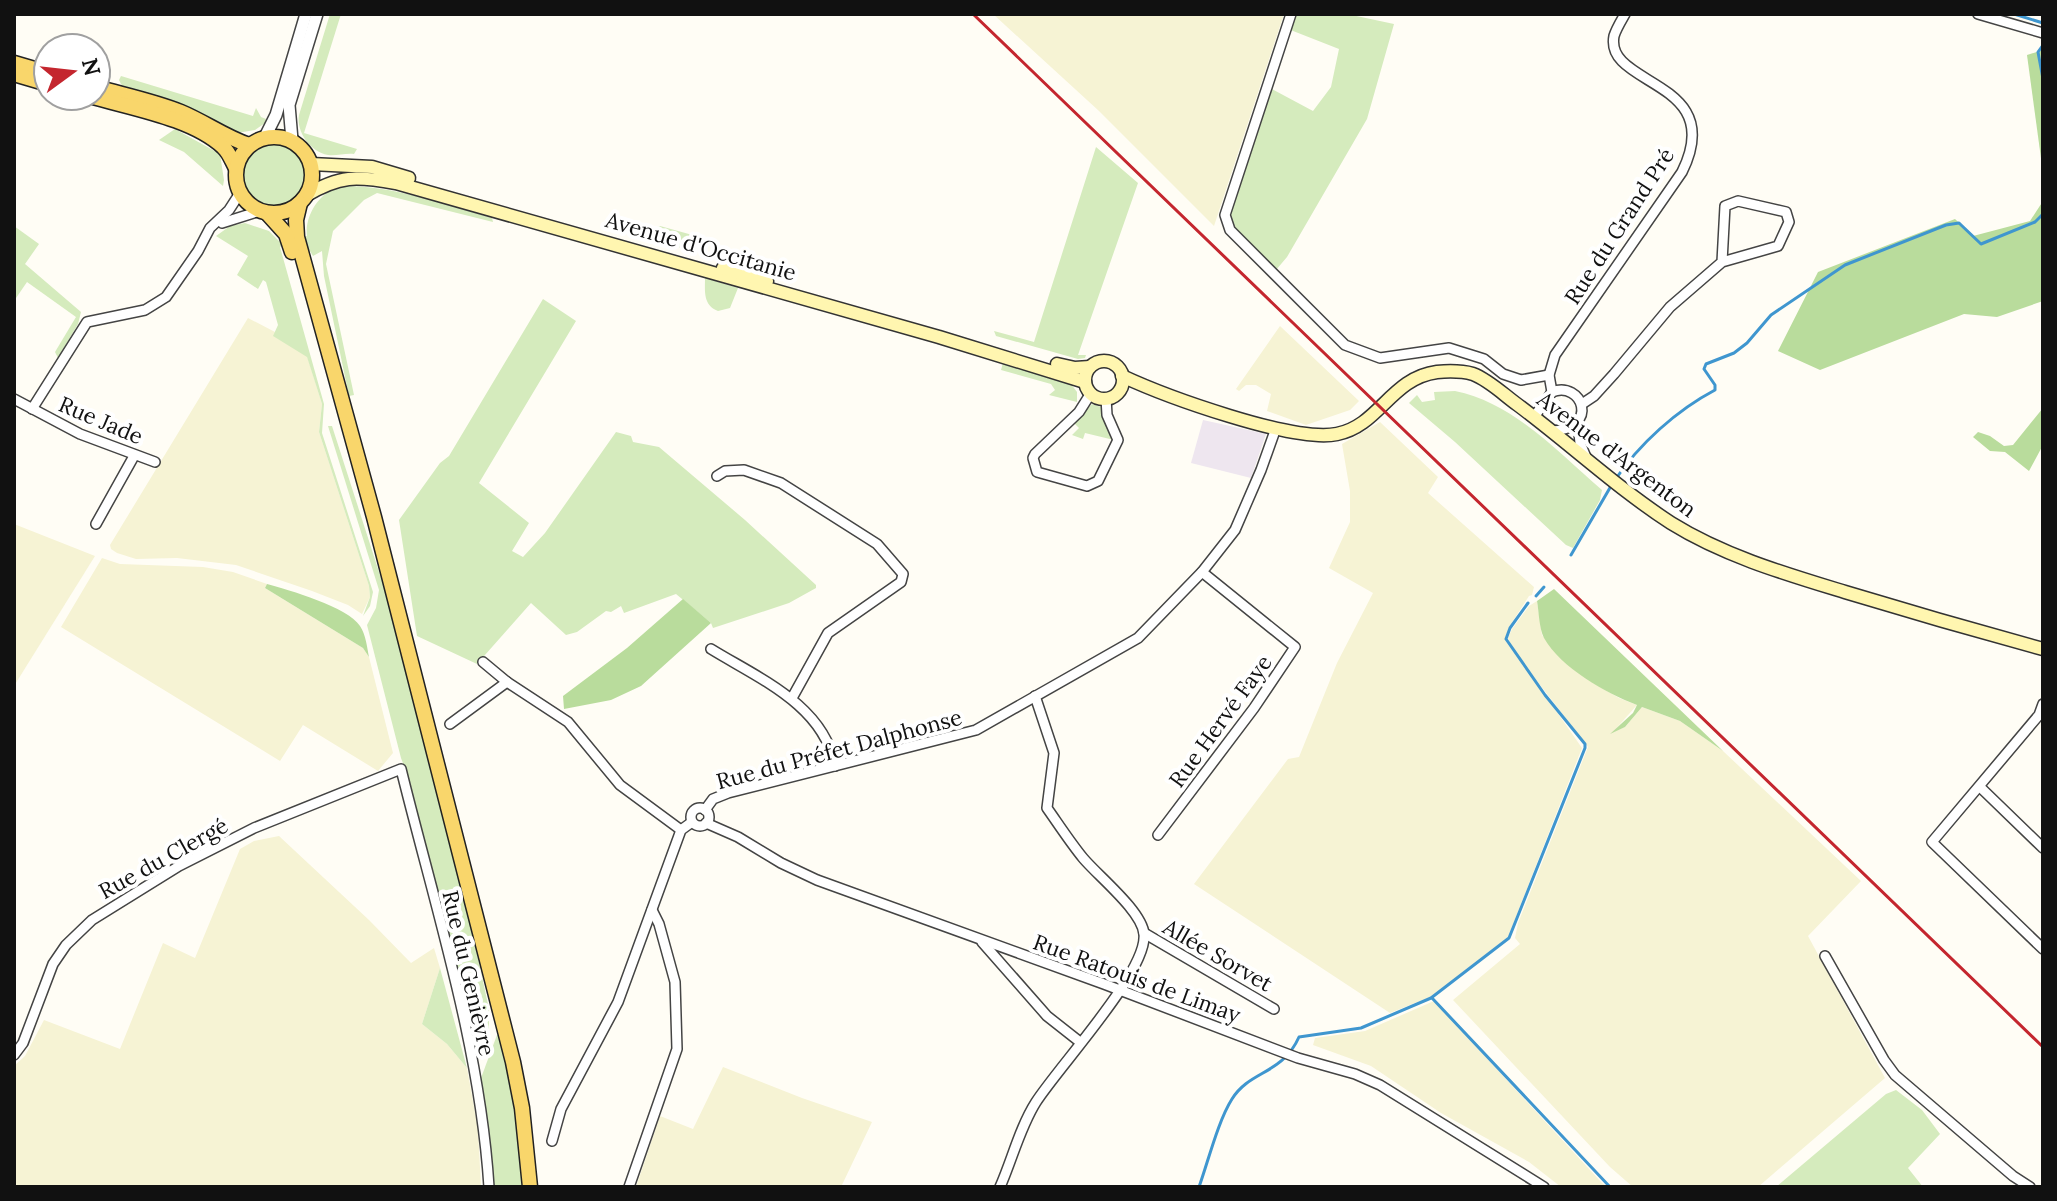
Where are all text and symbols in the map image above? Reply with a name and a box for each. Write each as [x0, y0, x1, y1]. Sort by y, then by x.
north arrow [32, 32, 112, 112]
text: N [76, 55, 107, 79]
street label: Rue du Grand Pré [1558, 142, 1680, 310]
street label: Avenue d'Occitanie [602, 205, 799, 287]
street label: Avenue d'Argenton [1531, 384, 1702, 523]
street label: Rue Jade [55, 390, 147, 450]
street label: Rue Hervé Faye [1162, 649, 1278, 793]
street label: Rue du Préfet Dalphonse [713, 703, 965, 795]
street label: Rue du Clergé [93, 811, 233, 905]
street label: Rue du Genièvre [436, 887, 502, 1059]
street label: Allée Sorvet [1157, 912, 1278, 998]
street label: Rue Ratouis de Limay [1030, 927, 1245, 1029]

